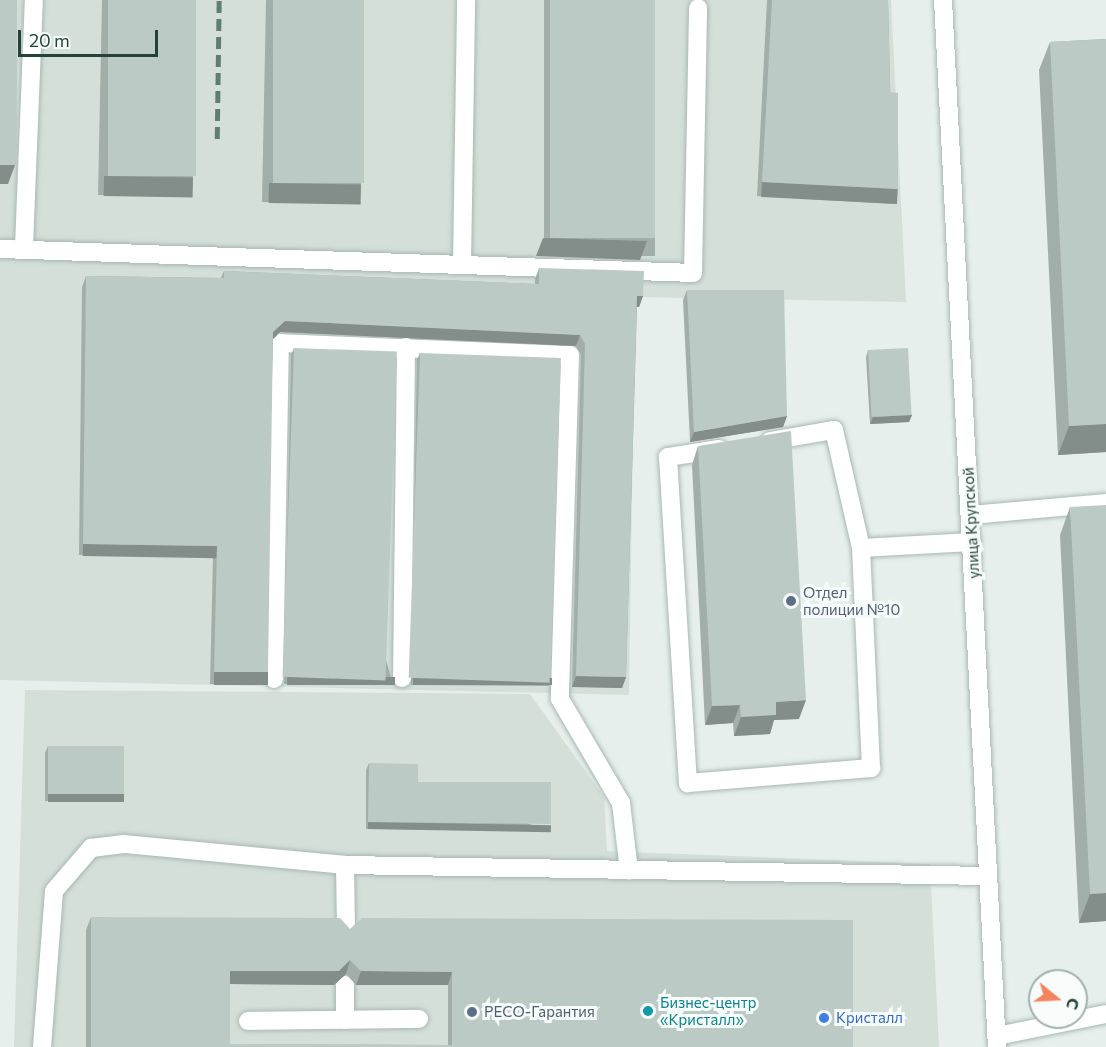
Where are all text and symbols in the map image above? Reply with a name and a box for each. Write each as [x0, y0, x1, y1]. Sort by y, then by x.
scale bar [21, 18, 160, 56]
text: 20 m [29, 29, 70, 51]
street label: улица Крупской [959, 467, 983, 579]
place label: Отдел полиции №10 [803, 583, 900, 618]
marker: Отдел полиции №10 [784, 594, 798, 608]
north arrow [1028, 969, 1088, 1029]
place label: Бизнес-центр «Кристалл» [660, 993, 756, 1028]
text: С [1063, 996, 1084, 1012]
place label: РЕСО-Гарантия [484, 1003, 595, 1021]
marker: Бизнес-центр «Кристалл» [641, 1004, 655, 1018]
marker: РЕСО-Гарантия [465, 1005, 479, 1019]
place label: Кристалл [836, 1009, 903, 1027]
marker: Кристалл [817, 1011, 831, 1025]

